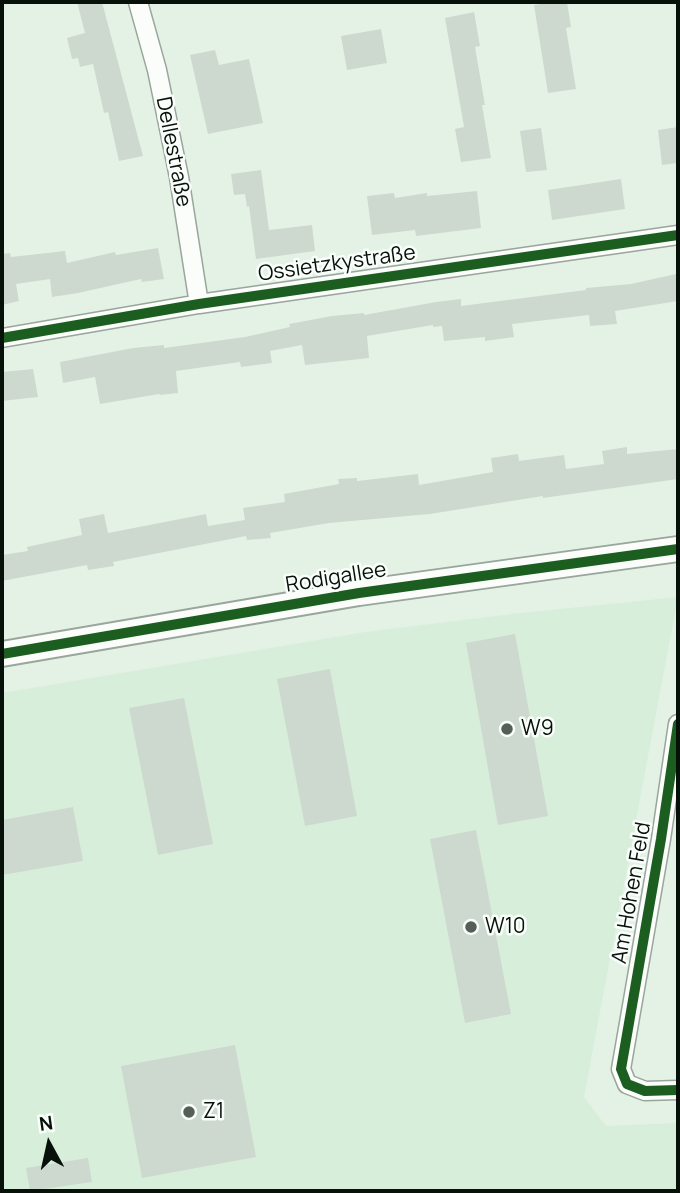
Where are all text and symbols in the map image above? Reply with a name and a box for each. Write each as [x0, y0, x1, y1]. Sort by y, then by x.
street label: Dellestraße [150, 95, 196, 209]
street label: Ossietzkystraße [257, 240, 417, 288]
street label: Rodigallee [284, 558, 388, 598]
place label: W9 [521, 716, 554, 742]
marker: W9 [499, 721, 515, 737]
street label: Am Hohen Feld [607, 820, 657, 966]
place label: W10 [485, 914, 526, 940]
marker: W10 [463, 919, 479, 935]
place label: Z1 [203, 1099, 224, 1125]
marker: Z1 [181, 1104, 197, 1120]
north arrow [14, 1109, 84, 1179]
text: N [38, 1109, 55, 1137]

